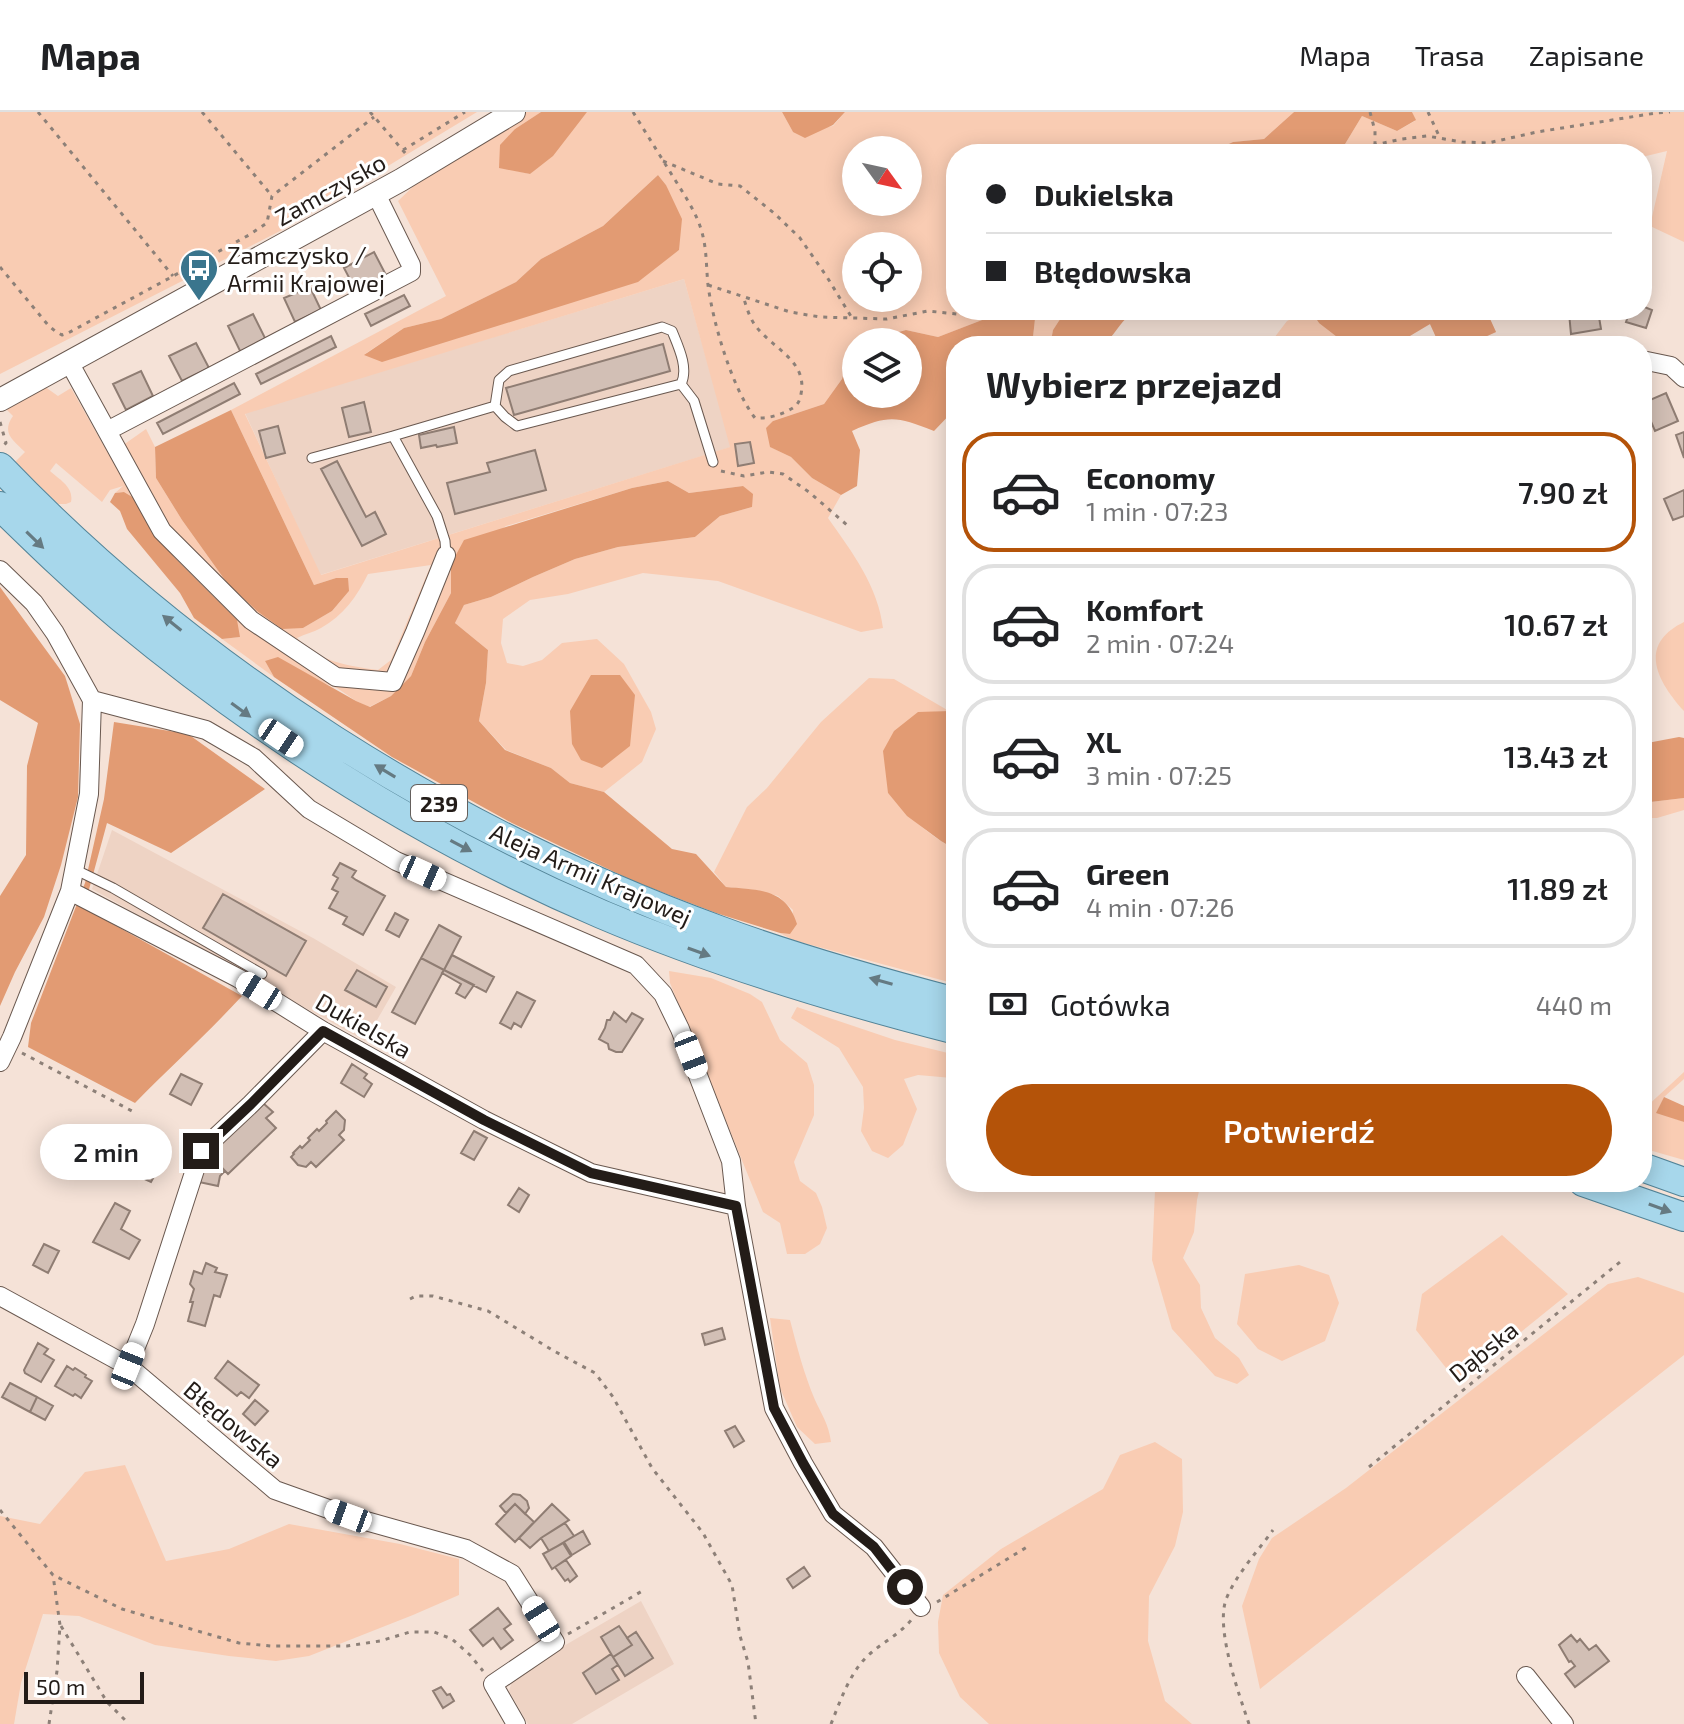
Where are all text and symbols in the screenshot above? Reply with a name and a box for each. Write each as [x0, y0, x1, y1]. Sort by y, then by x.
text: Mapa [40, 32, 141, 78]
text: Mapa [1299, 38, 1371, 72]
text: Trasa [1415, 38, 1485, 72]
text: Zapisane [1529, 38, 1644, 72]
north arrow [842, 136, 922, 216]
map controls [842, 136, 922, 408]
street label: Zamczysko [270, 147, 390, 231]
text: Dukielska [1034, 176, 1174, 212]
button: locate [842, 232, 922, 312]
place label: Zamczysko / Armii Krajowej [227, 240, 385, 297]
bus stop icon: Zamczysko / Armii Krajowej [178, 247, 220, 302]
text: Błędowska [1034, 253, 1192, 289]
button: layers [842, 328, 922, 408]
text: Wybierz przejazd [986, 362, 1282, 405]
icon: car [990, 456, 1062, 528]
text: Economy [1086, 459, 1215, 495]
text: 7.90 zł [1518, 474, 1608, 510]
text: 1 min · 07:23 [1086, 495, 1228, 526]
one-way arrow [25, 530, 44, 549]
icon: car [990, 588, 1062, 660]
text: Komfort [1086, 591, 1203, 627]
text: 10.67 zł [1504, 606, 1608, 642]
one-way arrow [162, 615, 182, 632]
text: 2 min · 07:24 [1086, 627, 1234, 658]
one-way arrow [230, 702, 251, 717]
car [254, 715, 308, 761]
icon: car [990, 720, 1062, 792]
text: XL [1086, 723, 1121, 759]
text: 13.43 zł [1503, 738, 1608, 774]
text: 3 min · 07:25 [1086, 759, 1232, 790]
one-way arrow [374, 765, 396, 779]
road number: 239 [411, 785, 467, 821]
street label: Aleja Armii Krajowej [486, 817, 696, 931]
one-way arrow [450, 840, 473, 853]
car [396, 852, 450, 894]
icon: car [990, 852, 1062, 924]
text: Green [1086, 855, 1170, 891]
text: 11.89 zł [1507, 870, 1608, 906]
text: 4 min · 07:26 [1086, 891, 1234, 922]
one-way arrow [687, 947, 711, 959]
car [232, 968, 286, 1014]
one-way arrow [868, 975, 893, 987]
icon: cash [986, 982, 1030, 1026]
street label: Dukielska [311, 986, 417, 1064]
text: Gotówka [1050, 986, 1171, 1022]
text: 440 m [1536, 989, 1612, 1020]
car [671, 1028, 711, 1082]
button: Potwierdź [986, 1084, 1612, 1176]
callout: 2 min [41, 1123, 173, 1179]
route end [183, 1133, 219, 1169]
text: 2 min [73, 1136, 139, 1167]
one-way arrow [1648, 1202, 1672, 1215]
street label: Dąbska [1443, 1314, 1523, 1388]
car [108, 1339, 148, 1393]
street label: Błędowska [179, 1374, 289, 1474]
car [321, 1497, 375, 1535]
route start [887, 1569, 923, 1605]
car [518, 1592, 564, 1646]
scale bar [24, 1668, 144, 1704]
text: 50 m [36, 1673, 85, 1699]

